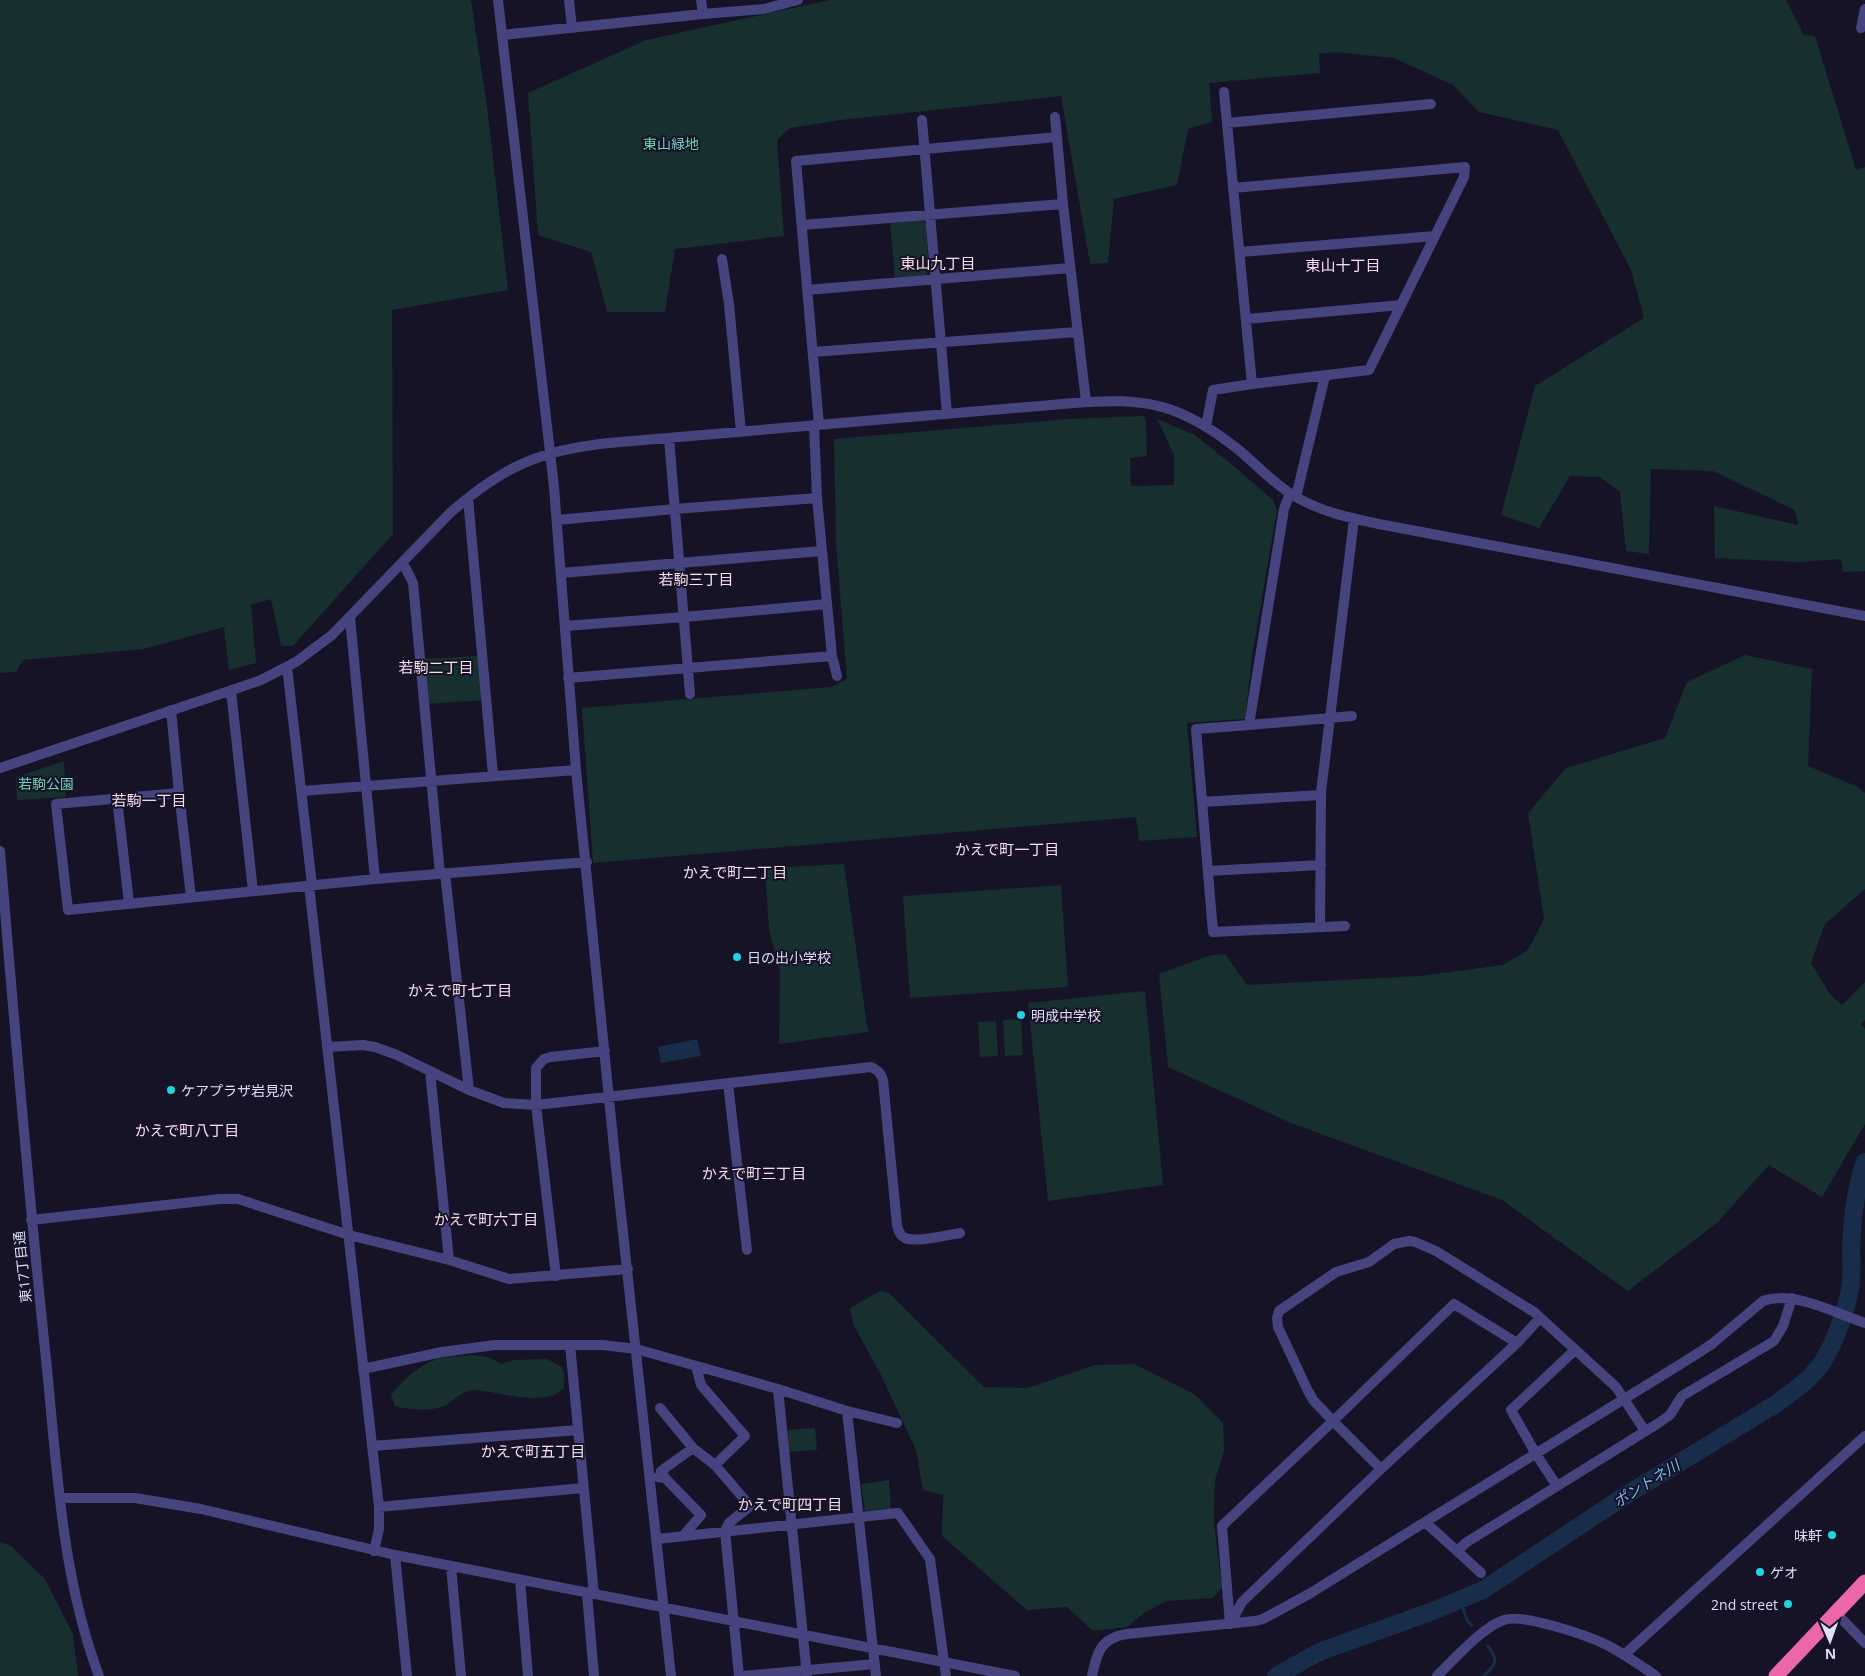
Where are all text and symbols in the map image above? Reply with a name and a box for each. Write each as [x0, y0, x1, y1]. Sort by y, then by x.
park label: 東山緑地 [643, 134, 699, 153]
district label: 東山九丁目 [900, 253, 976, 273]
district label: 東山十丁目 [1305, 255, 1381, 275]
district label: 若駒三丁目 [658, 569, 734, 589]
district label: 若駒二丁目 [398, 657, 474, 677]
park label: 若駒公園 [18, 774, 74, 793]
district label: 若駒一丁目 [111, 790, 187, 810]
district label: かえで町一丁目 [955, 839, 1059, 859]
district label: かえで町二丁目 [683, 862, 787, 882]
place label: 日の出小学校 [747, 948, 831, 967]
marker: 日の出小学校 [731, 951, 743, 963]
district label: かえで町七丁目 [408, 980, 512, 1000]
place label: 明成中学校 [1031, 1006, 1101, 1025]
marker: 明成中学校 [1015, 1009, 1027, 1021]
place label: ケアプラザ岩見沢 [181, 1081, 293, 1100]
marker: ケアプラザ岩見沢 [165, 1084, 177, 1096]
district label: かえで町八丁目 [135, 1120, 239, 1140]
district label: かえで町三丁目 [702, 1163, 806, 1183]
district label: かえで町六丁目 [434, 1209, 538, 1229]
street label: 東17丁目通 [9, 1230, 35, 1304]
district label: かえで町五丁目 [481, 1441, 585, 1461]
water label: ポントネ川 [1609, 1454, 1685, 1511]
district label: かえで町四丁目 [738, 1494, 842, 1514]
place label: 味軒 [1794, 1526, 1822, 1545]
marker: 味軒 [1826, 1529, 1838, 1541]
place label: ゲオ [1770, 1563, 1798, 1582]
marker: ゲオ [1754, 1566, 1766, 1578]
place label: 2nd street [1711, 1595, 1778, 1614]
marker: 2nd street [1782, 1598, 1794, 1610]
north arrow [1805, 1616, 1855, 1666]
text: N [1824, 1645, 1836, 1664]

